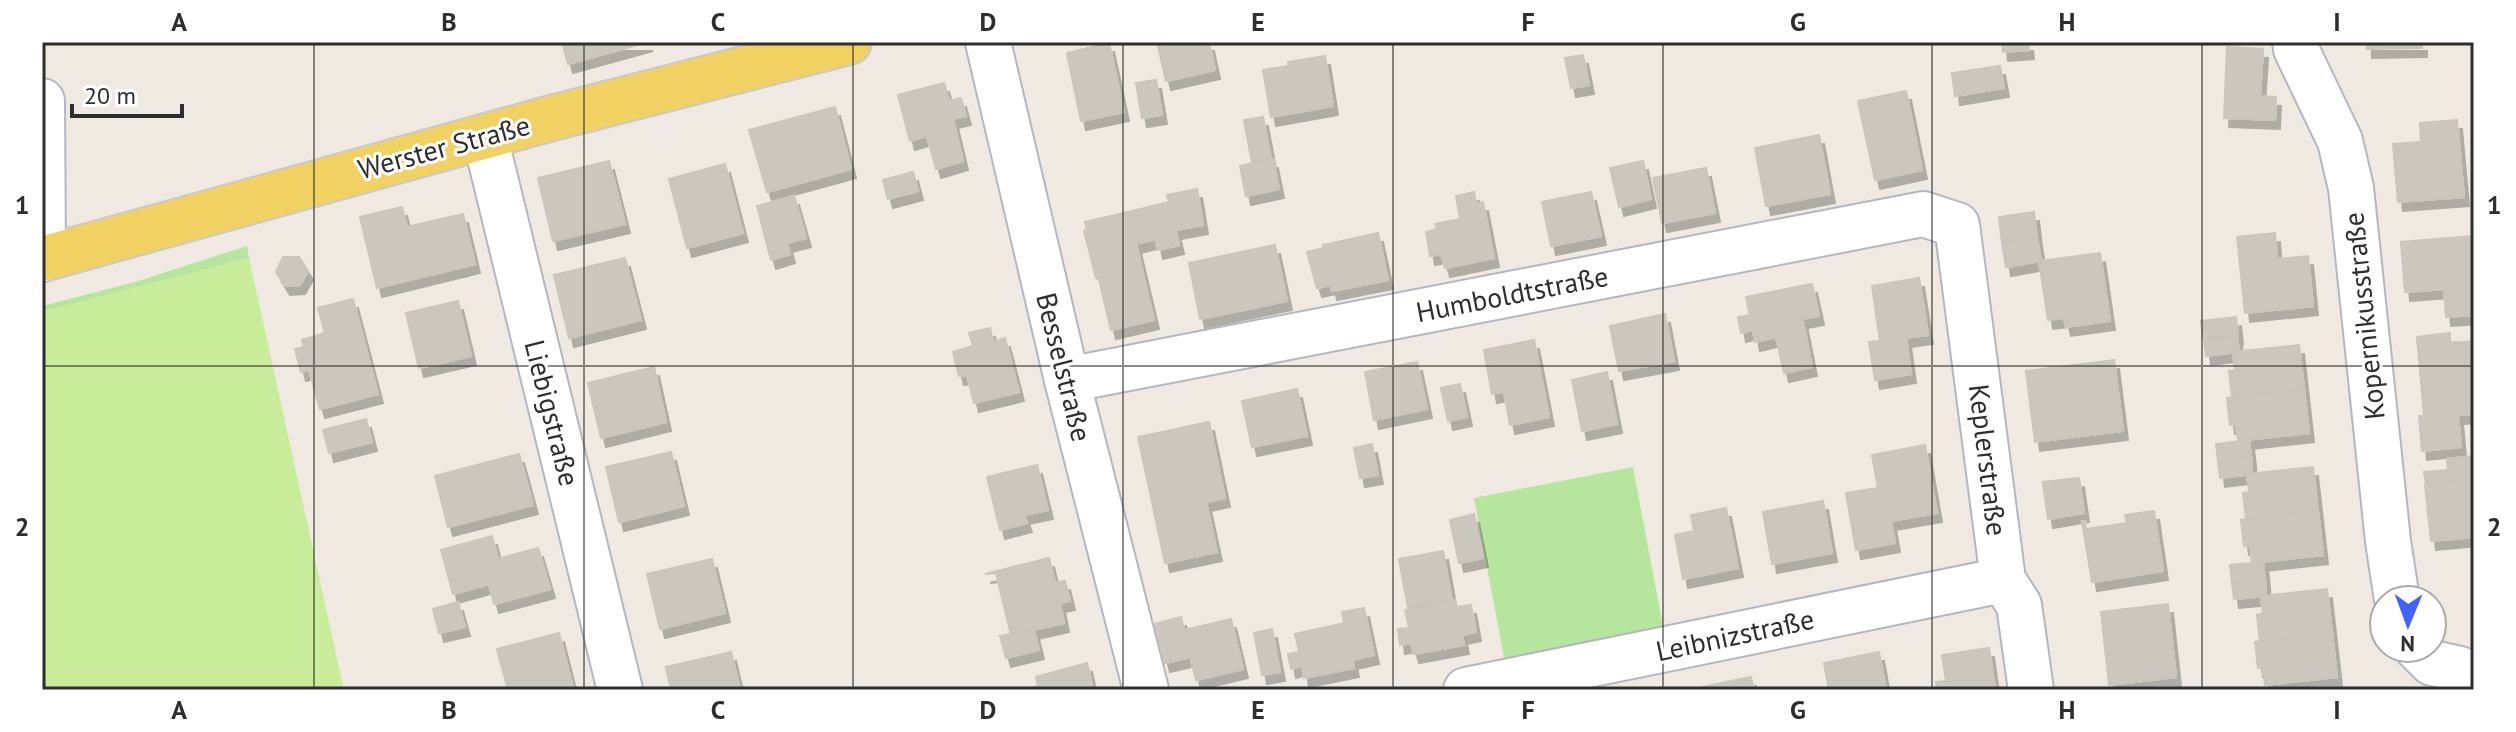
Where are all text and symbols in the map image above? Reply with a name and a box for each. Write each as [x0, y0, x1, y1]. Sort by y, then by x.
text: A [171, 5, 187, 38]
text: B [441, 5, 457, 38]
text: C [711, 5, 725, 38]
text: D [980, 5, 996, 38]
text: E [1251, 5, 1265, 38]
text: F [1521, 5, 1535, 38]
text: G [1790, 5, 1806, 38]
text: H [2059, 5, 2075, 38]
text: I [2333, 5, 2341, 38]
scale bar [72, 68, 182, 118]
text: 20 m [84, 80, 136, 111]
street label: Werster Straße [354, 106, 534, 187]
text: 1 [15, 188, 29, 221]
text: 1 [2487, 188, 2501, 221]
street label: Kopernikusstraße [2334, 211, 2393, 422]
street label: Humboldtstraße [1413, 257, 1611, 330]
street label: Besselstraße [1028, 289, 1101, 445]
street label: Liebigstraße [516, 336, 589, 490]
street label: Keplerstraße [1961, 382, 2016, 538]
text: 2 [15, 510, 29, 543]
text: 2 [2487, 510, 2501, 543]
north arrow [2368, 584, 2448, 664]
street label: Leibnizstraße [1653, 600, 1817, 669]
text: N [2400, 630, 2415, 658]
text: A [171, 693, 187, 726]
text: B [441, 693, 457, 726]
text: C [711, 693, 725, 726]
text: D [980, 693, 996, 726]
text: E [1251, 693, 1265, 726]
text: F [1521, 693, 1535, 726]
text: G [1790, 693, 1806, 726]
text: H [2059, 693, 2075, 726]
text: I [2333, 693, 2341, 726]

